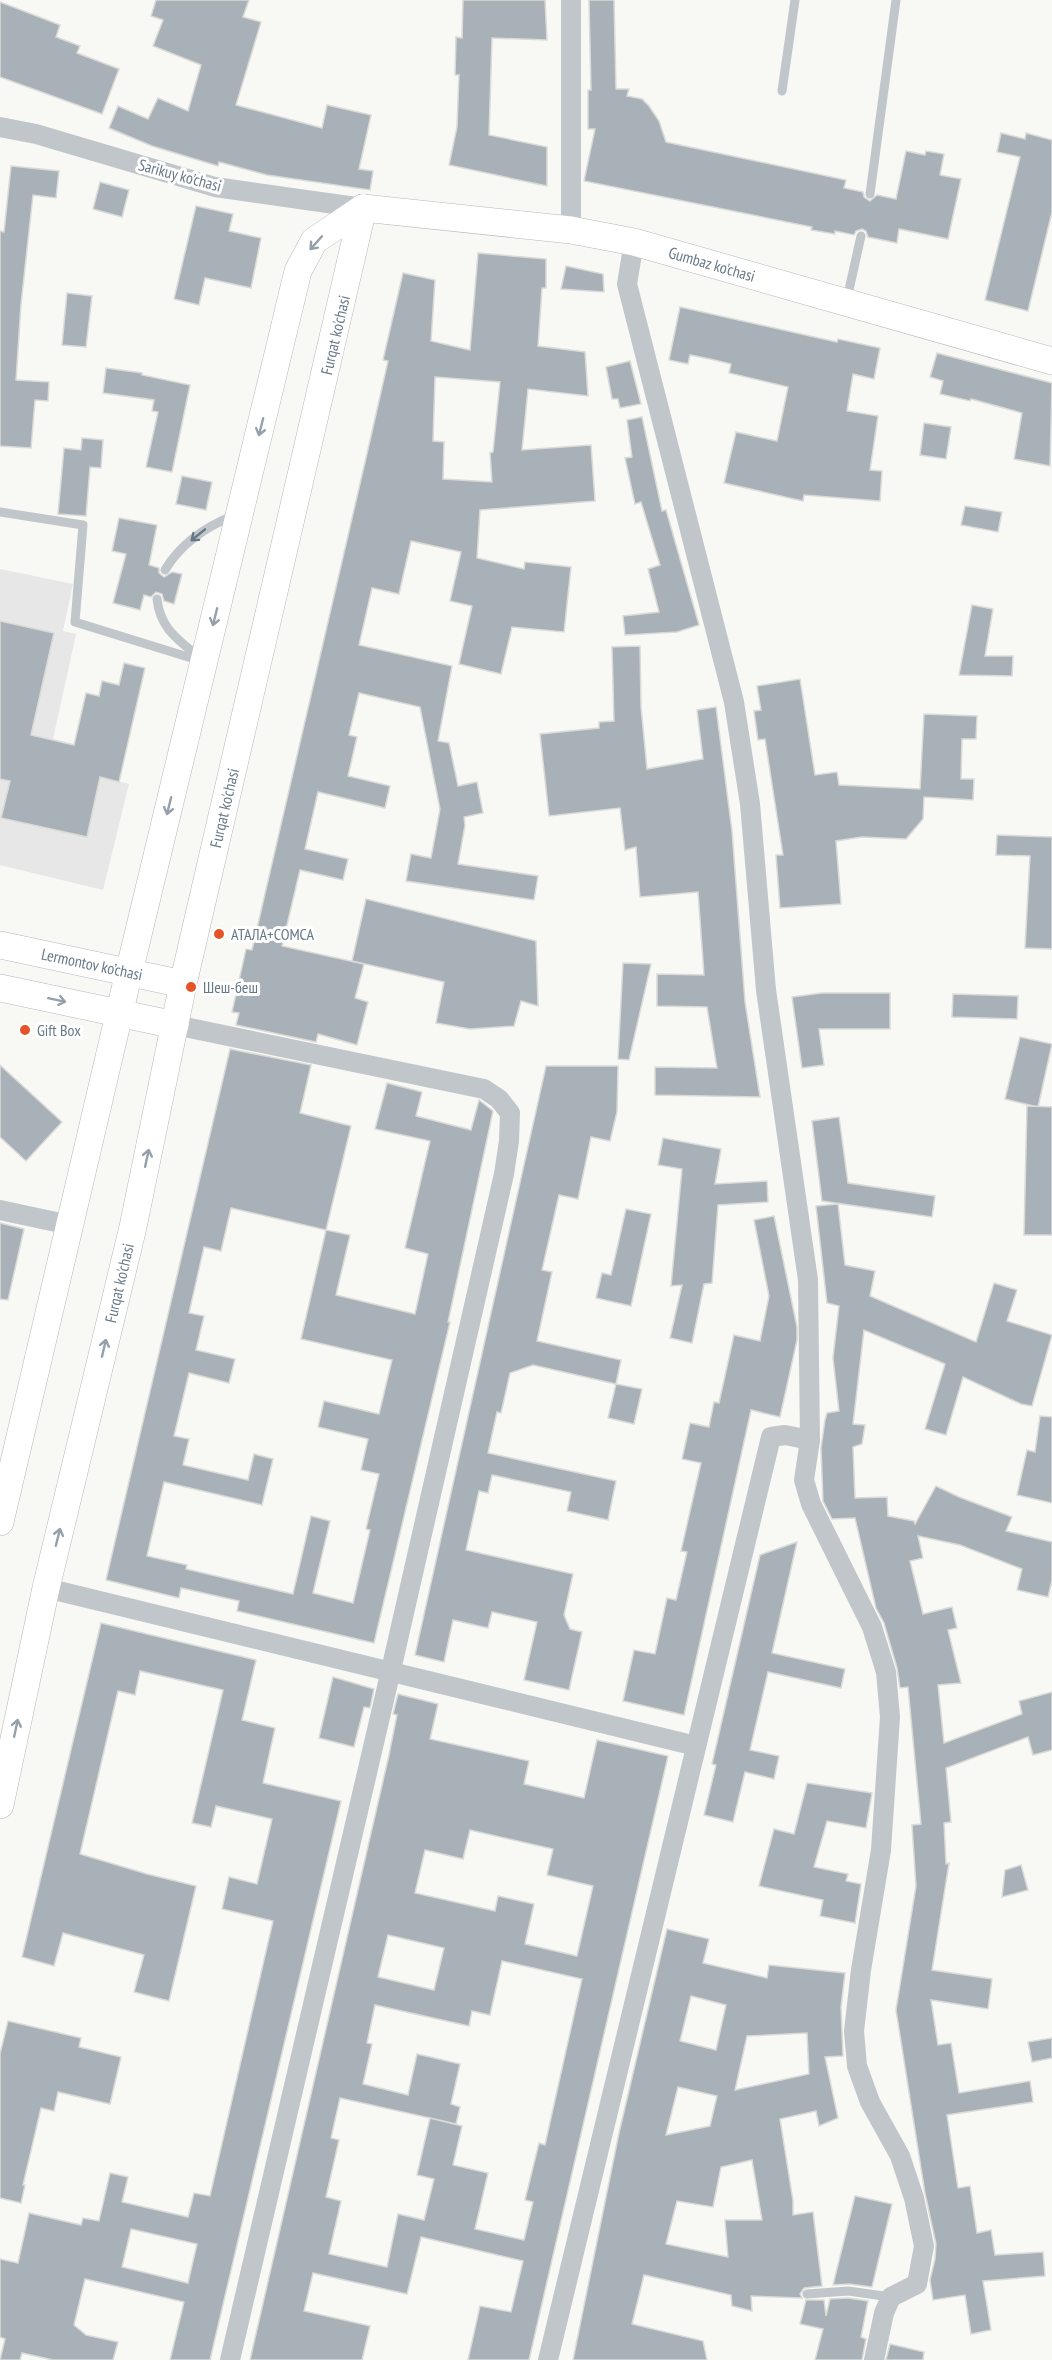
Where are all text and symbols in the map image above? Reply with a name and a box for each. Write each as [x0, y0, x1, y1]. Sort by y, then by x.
street label: Sarikuy ko'chasi [136, 154, 224, 196]
one-way arrow [310, 234, 324, 250]
street label: Gumbaz ko'chasi [666, 242, 758, 286]
street label: Furqat ko'chasi [316, 293, 354, 377]
one-way arrow [254, 418, 266, 437]
one-way arrow [190, 528, 206, 541]
one-way arrow [208, 607, 220, 626]
street label: Furqat ko'chasi [205, 766, 243, 850]
one-way arrow [162, 797, 174, 816]
place label: АТАЛА+СОМСА [231, 924, 315, 944]
marker: АТАЛА+СОМСА [212, 927, 226, 941]
street label: Lermontov ko’chasi [40, 944, 144, 984]
place label: Шеш-беш [203, 977, 258, 997]
marker: Шеш-беш [184, 980, 198, 994]
one-way arrow [47, 995, 67, 1006]
place label: Gift Box [37, 1020, 81, 1040]
marker: Gift Box [18, 1023, 32, 1037]
one-way arrow [142, 1148, 153, 1168]
street label: Furqat ko'chasi [100, 1241, 138, 1325]
one-way arrow [98, 1338, 110, 1357]
one-way arrow [53, 1528, 65, 1547]
one-way arrow [11, 1718, 23, 1737]

